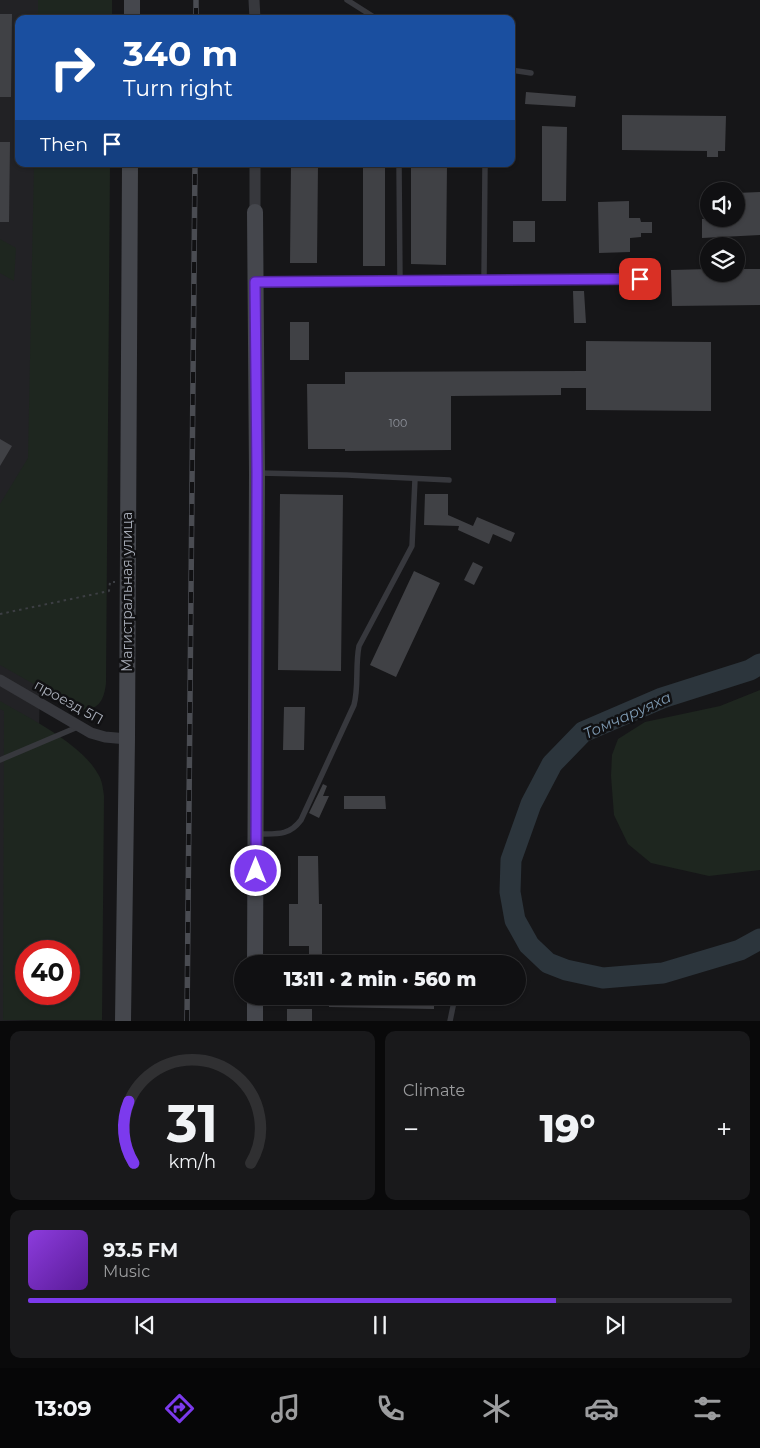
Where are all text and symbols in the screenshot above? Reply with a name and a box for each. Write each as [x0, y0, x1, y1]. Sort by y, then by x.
text: 340 m [123, 32, 238, 75]
icon: right [40, 35, 105, 100]
text: Turn right [123, 75, 233, 102]
icon: arrive [98, 130, 126, 158]
text: Then [40, 133, 88, 156]
map controls [700, 182, 745, 282]
button: sound [700, 182, 745, 227]
button: layers [700, 237, 745, 282]
pin [619, 258, 661, 300]
icon: arrive [626, 265, 654, 293]
house number: 100 [389, 416, 407, 430]
street label: Магистральная улица [118, 512, 136, 672]
street label: проезд 5П [31, 676, 107, 728]
water label: Томчаруяха [580, 687, 674, 743]
position arrow [229, 844, 281, 896]
speed limit sign: 40 [15, 940, 80, 1005]
text: 13:11 · 2 min · 560 m [284, 968, 476, 991]
text: Climate [403, 1081, 465, 1100]
text: 31 [166, 1092, 218, 1155]
text: 19° [540, 1105, 595, 1152]
text: − [403, 1112, 419, 1146]
text: + [716, 1112, 732, 1146]
text: km/h [169, 1151, 216, 1172]
text: 93.5 FM [103, 1239, 178, 1262]
text: Music [103, 1262, 150, 1281]
icon: previous [131, 1311, 159, 1339]
icon: pause [366, 1311, 394, 1339]
icon: next [601, 1311, 629, 1339]
icon: directions [162, 1391, 197, 1426]
icon: music [268, 1391, 303, 1426]
icon: phone [373, 1391, 408, 1426]
icon: climate [479, 1391, 514, 1426]
icon: car [584, 1391, 619, 1426]
icon: filters [690, 1391, 725, 1426]
text: 13:09 [35, 1395, 92, 1422]

